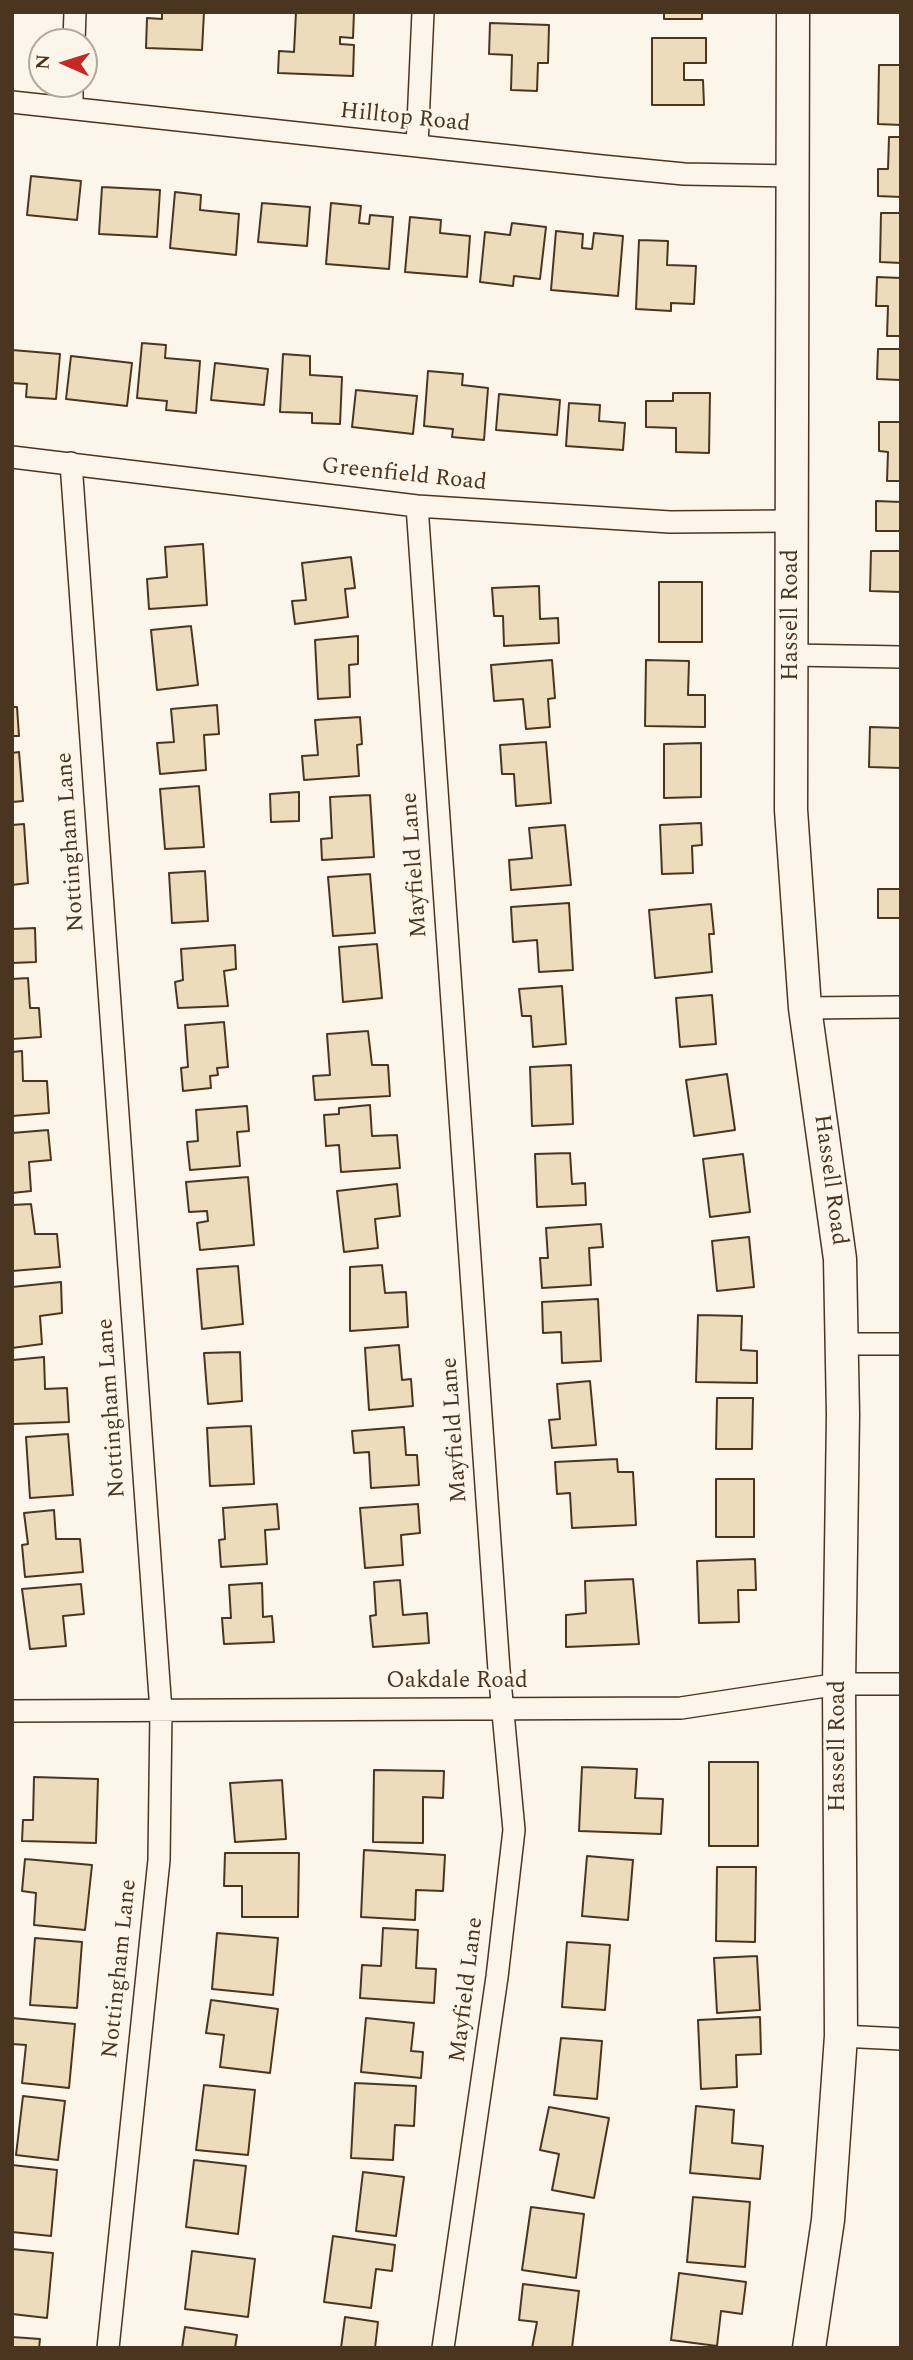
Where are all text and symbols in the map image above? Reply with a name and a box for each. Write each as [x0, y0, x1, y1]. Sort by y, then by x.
north arrow [28, 28, 98, 98]
text: N [29, 53, 58, 70]
street label: Hilltop Road [339, 98, 471, 140]
street label: Greenfield Road [320, 454, 488, 498]
street label: Hassell Road [778, 549, 806, 681]
street label: Nottingham Lane [52, 751, 92, 933]
street label: Mayfield Lane [397, 791, 435, 939]
street label: Hassell Road [806, 1113, 852, 1247]
street label: Nottingham Lane [93, 1317, 133, 1499]
street label: Mayfield Lane [437, 1356, 475, 1504]
street label: Oakdale Road [386, 1668, 528, 1696]
street label: Hassell Road [825, 1680, 853, 1812]
street label: Nottingham Lane [98, 1878, 144, 2060]
street label: Mayfield Lane [445, 1916, 491, 2064]

